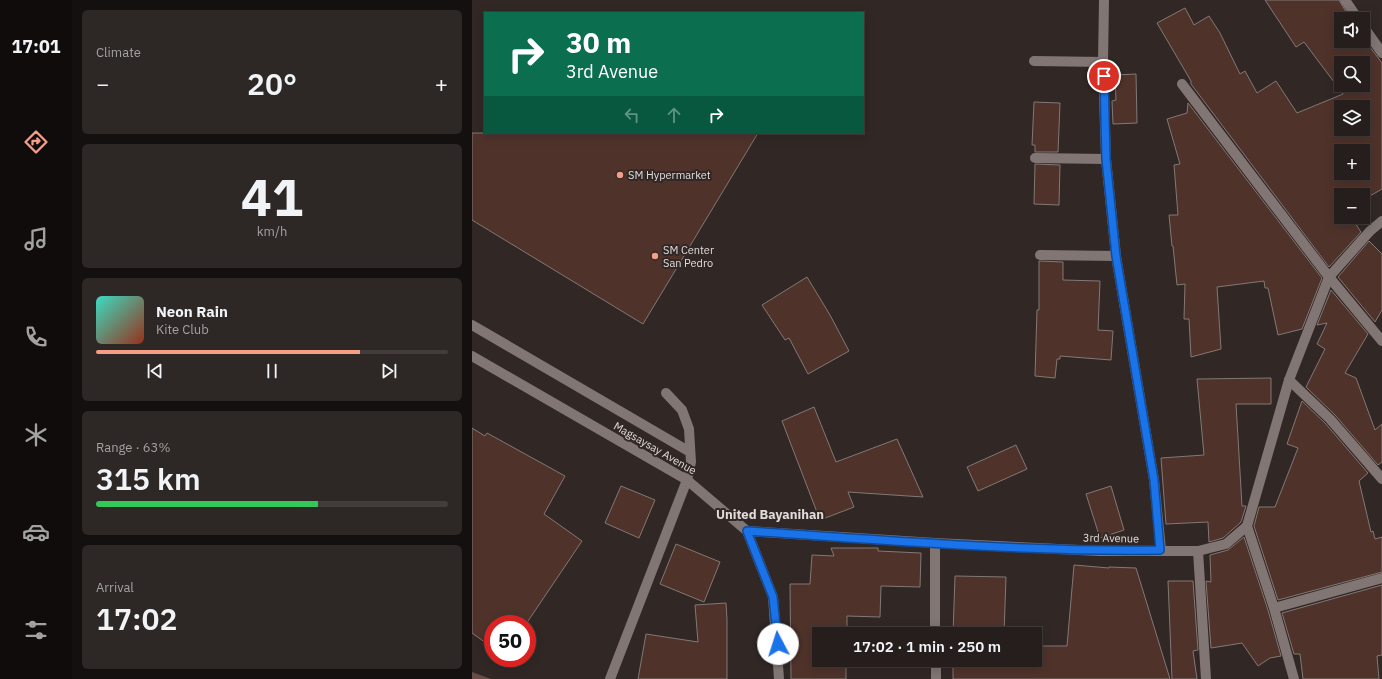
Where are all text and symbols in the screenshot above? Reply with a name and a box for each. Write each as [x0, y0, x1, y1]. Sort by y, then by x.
map controls [1334, 12, 1370, 224]
button: sound [1334, 12, 1370, 48]
text: 30 m [566, 24, 631, 61]
icon: right [500, 28, 552, 80]
text: 17:01 [11, 35, 61, 58]
text: Climate [96, 44, 141, 61]
button: search [1334, 56, 1370, 92]
pin [1087, 59, 1121, 93]
text: 3rd Avenue [566, 60, 658, 83]
text: 20° [247, 64, 297, 103]
icon: arrive [1093, 65, 1115, 87]
text: − [96, 69, 109, 98]
text: + [435, 69, 448, 98]
button: layers [1334, 100, 1370, 136]
icon: left [621, 104, 643, 126]
icon: ahead [663, 104, 685, 126]
icon: right [705, 104, 727, 126]
icon: directions [22, 128, 50, 156]
button: + [1334, 144, 1370, 180]
text: 41 [241, 163, 303, 230]
place label: SM Hypermarket [628, 168, 711, 182]
marker: SM Hypermarket [615, 170, 625, 180]
button: − [1334, 188, 1370, 224]
text: km/h [257, 223, 287, 240]
icon: music [22, 225, 50, 253]
place label: SM Center San Pedro [663, 243, 714, 270]
marker: SM Center San Pedro [650, 251, 660, 261]
text: Neon Rain [156, 302, 228, 321]
text: Kite Club [156, 321, 209, 338]
icon: phone [22, 323, 50, 351]
icon: previous [144, 360, 166, 382]
icon: pause [261, 360, 283, 382]
icon: next [378, 360, 400, 382]
street label: Magsaysay Avenue [611, 419, 699, 477]
icon: climate [22, 421, 50, 449]
text: Range · 63% [96, 439, 170, 456]
text: 315 km [96, 459, 201, 498]
district label: United Bayanihan [716, 506, 824, 523]
icon: car [22, 518, 50, 546]
street label: 3rd Avenue [1083, 531, 1139, 545]
text: Arrival [96, 579, 134, 596]
text: 17:02 [96, 599, 178, 638]
speed limit sign: 50 [484, 615, 536, 667]
icon: filters [22, 616, 50, 644]
position arrow [757, 623, 799, 665]
text: 17:02 · 1 min · 250 m [853, 637, 1001, 656]

